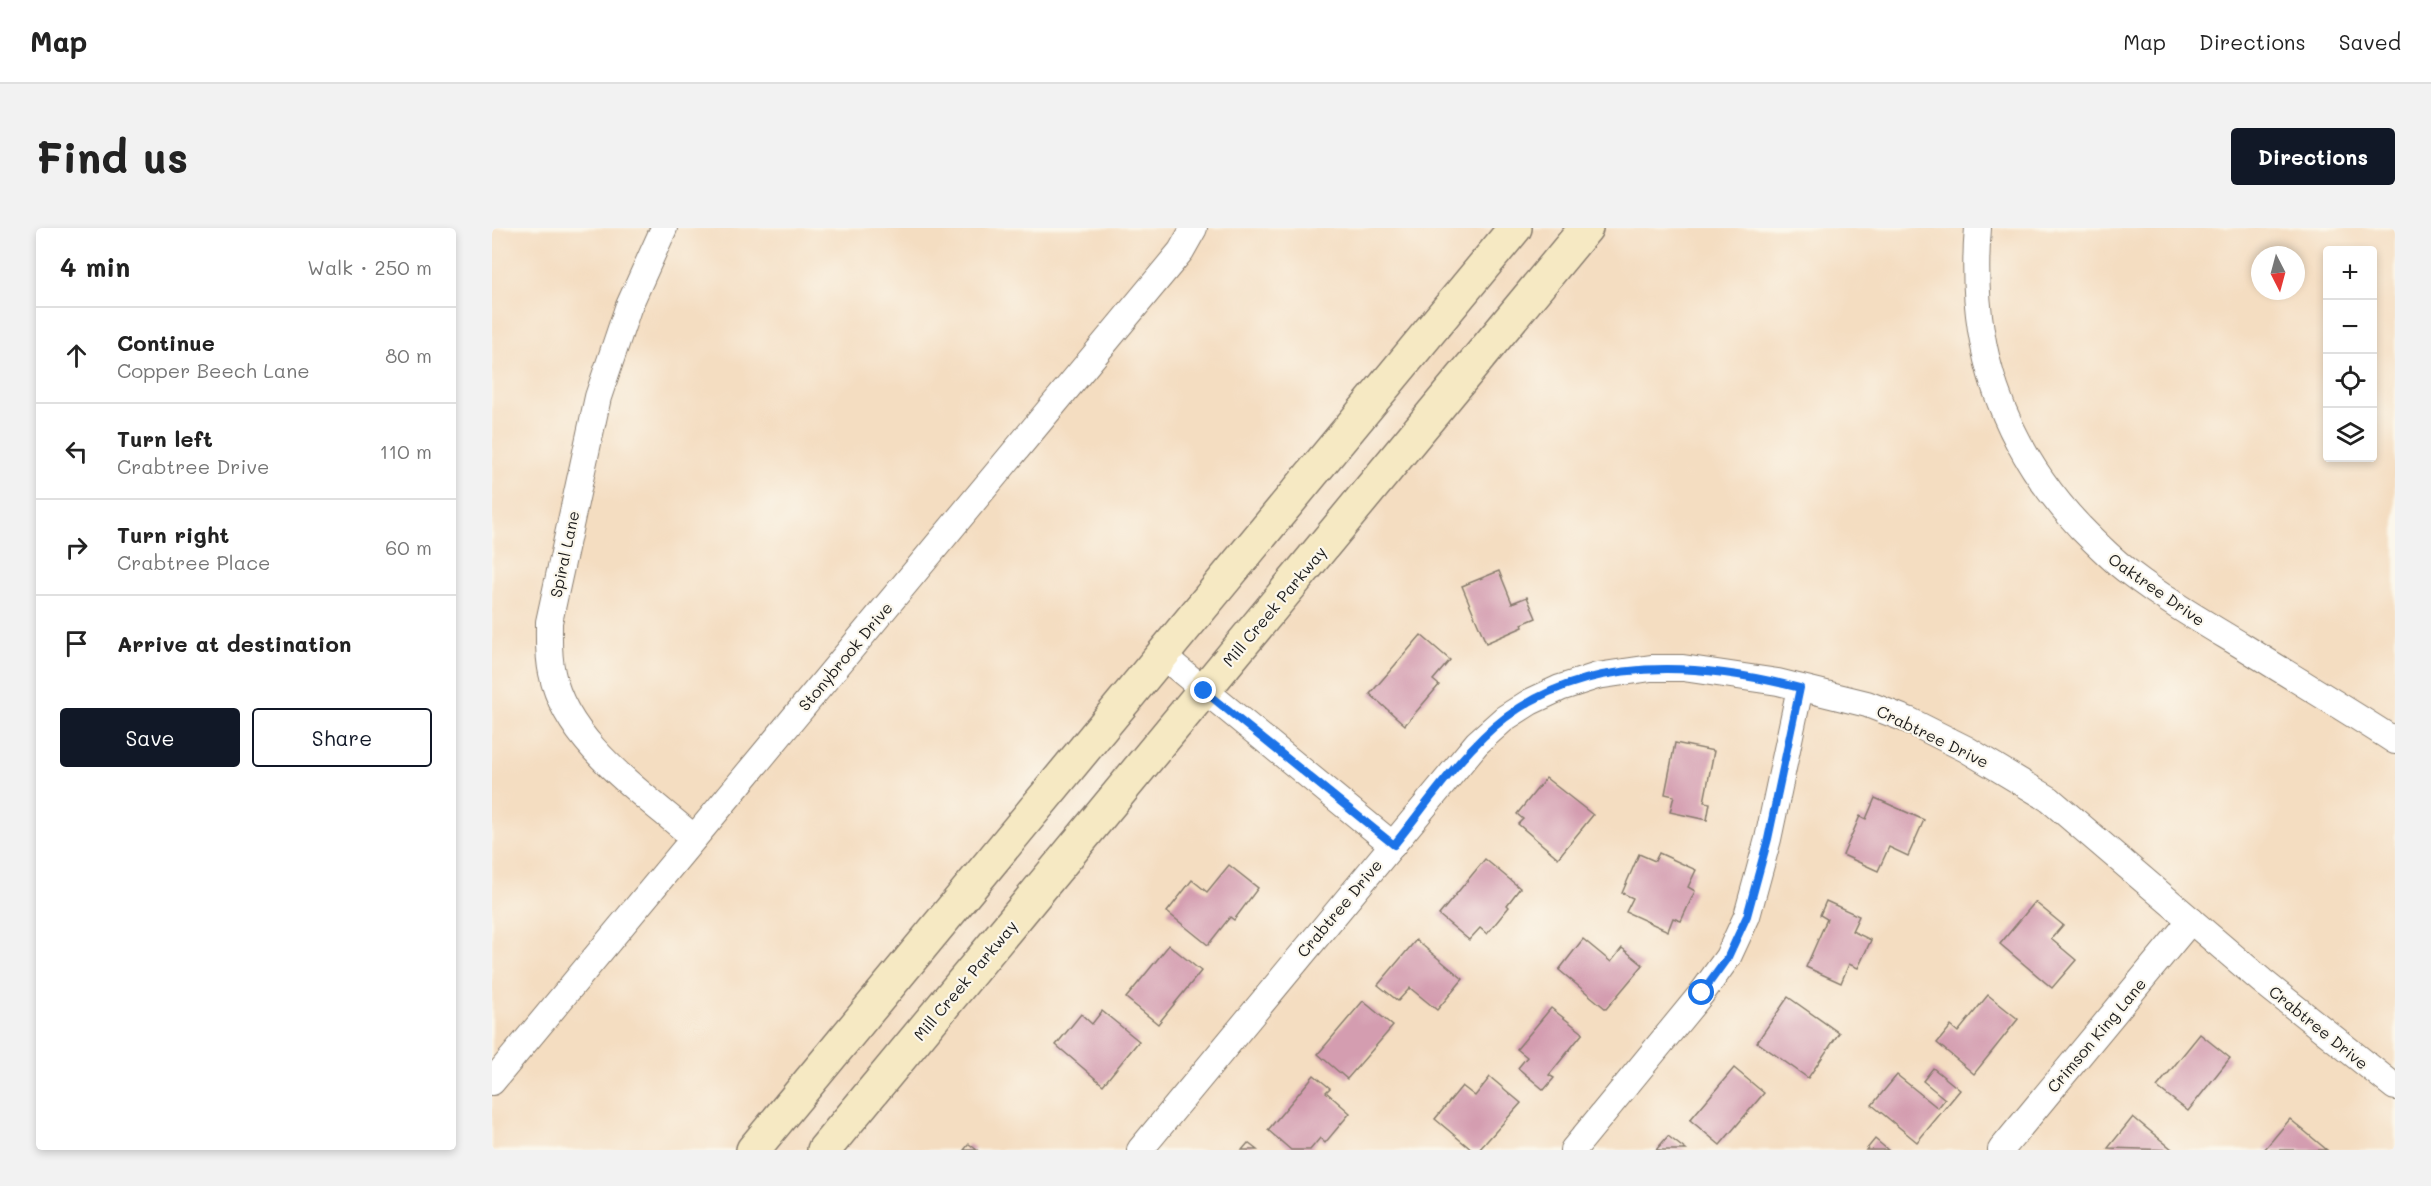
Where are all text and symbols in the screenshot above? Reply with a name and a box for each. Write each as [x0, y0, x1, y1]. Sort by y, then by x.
text: Map [30, 23, 87, 59]
text: Map [2123, 28, 2166, 55]
text: Directions [2199, 28, 2306, 55]
text: Saved [2339, 28, 2401, 55]
button: Directions [2231, 128, 2395, 185]
text: Find us [36, 129, 188, 184]
north arrow [2251, 246, 2305, 300]
map controls [2323, 246, 2377, 462]
button: + [2323, 246, 2377, 300]
text: 4 min [60, 250, 130, 284]
text: Walk · 250 m [307, 254, 432, 280]
button: − [2323, 300, 2377, 354]
text: Continue [117, 328, 215, 357]
icon: ahead [60, 339, 93, 372]
text: 80 m [385, 342, 432, 368]
button: locate [2323, 354, 2377, 408]
text: Copper Beech Lane [117, 357, 310, 383]
button: layers [2323, 408, 2377, 462]
text: Turn left [117, 424, 213, 453]
icon: left [60, 435, 93, 468]
text: 110 m [379, 438, 432, 464]
text: Crabtree Drive [117, 453, 269, 479]
street label: Spiral Lane [545, 509, 583, 599]
text: Turn right [117, 520, 229, 549]
icon: right [60, 531, 93, 564]
text: 60 m [385, 534, 432, 560]
street label: Mill Creek Parkway [1218, 542, 1330, 670]
street label: Oaktree Drive [2105, 548, 2209, 630]
text: Crabtree Place [117, 549, 270, 575]
street label: Stonybrook Drive [793, 597, 897, 715]
icon: arrive [60, 627, 93, 660]
text: Arrive at destination [117, 629, 352, 658]
route end [1190, 677, 1216, 703]
street label: Crabtree Drive [1874, 700, 1992, 772]
button: Save [60, 708, 240, 767]
button: Share [252, 708, 432, 767]
street label: Crabtree Drive [1292, 855, 1386, 961]
street label: Mill Creek Parkway [909, 916, 1021, 1044]
street label: Crimson King Lane [2042, 973, 2150, 1097]
route start [1688, 979, 1714, 1005]
street label: Crabtree Drive [2265, 980, 2373, 1074]

